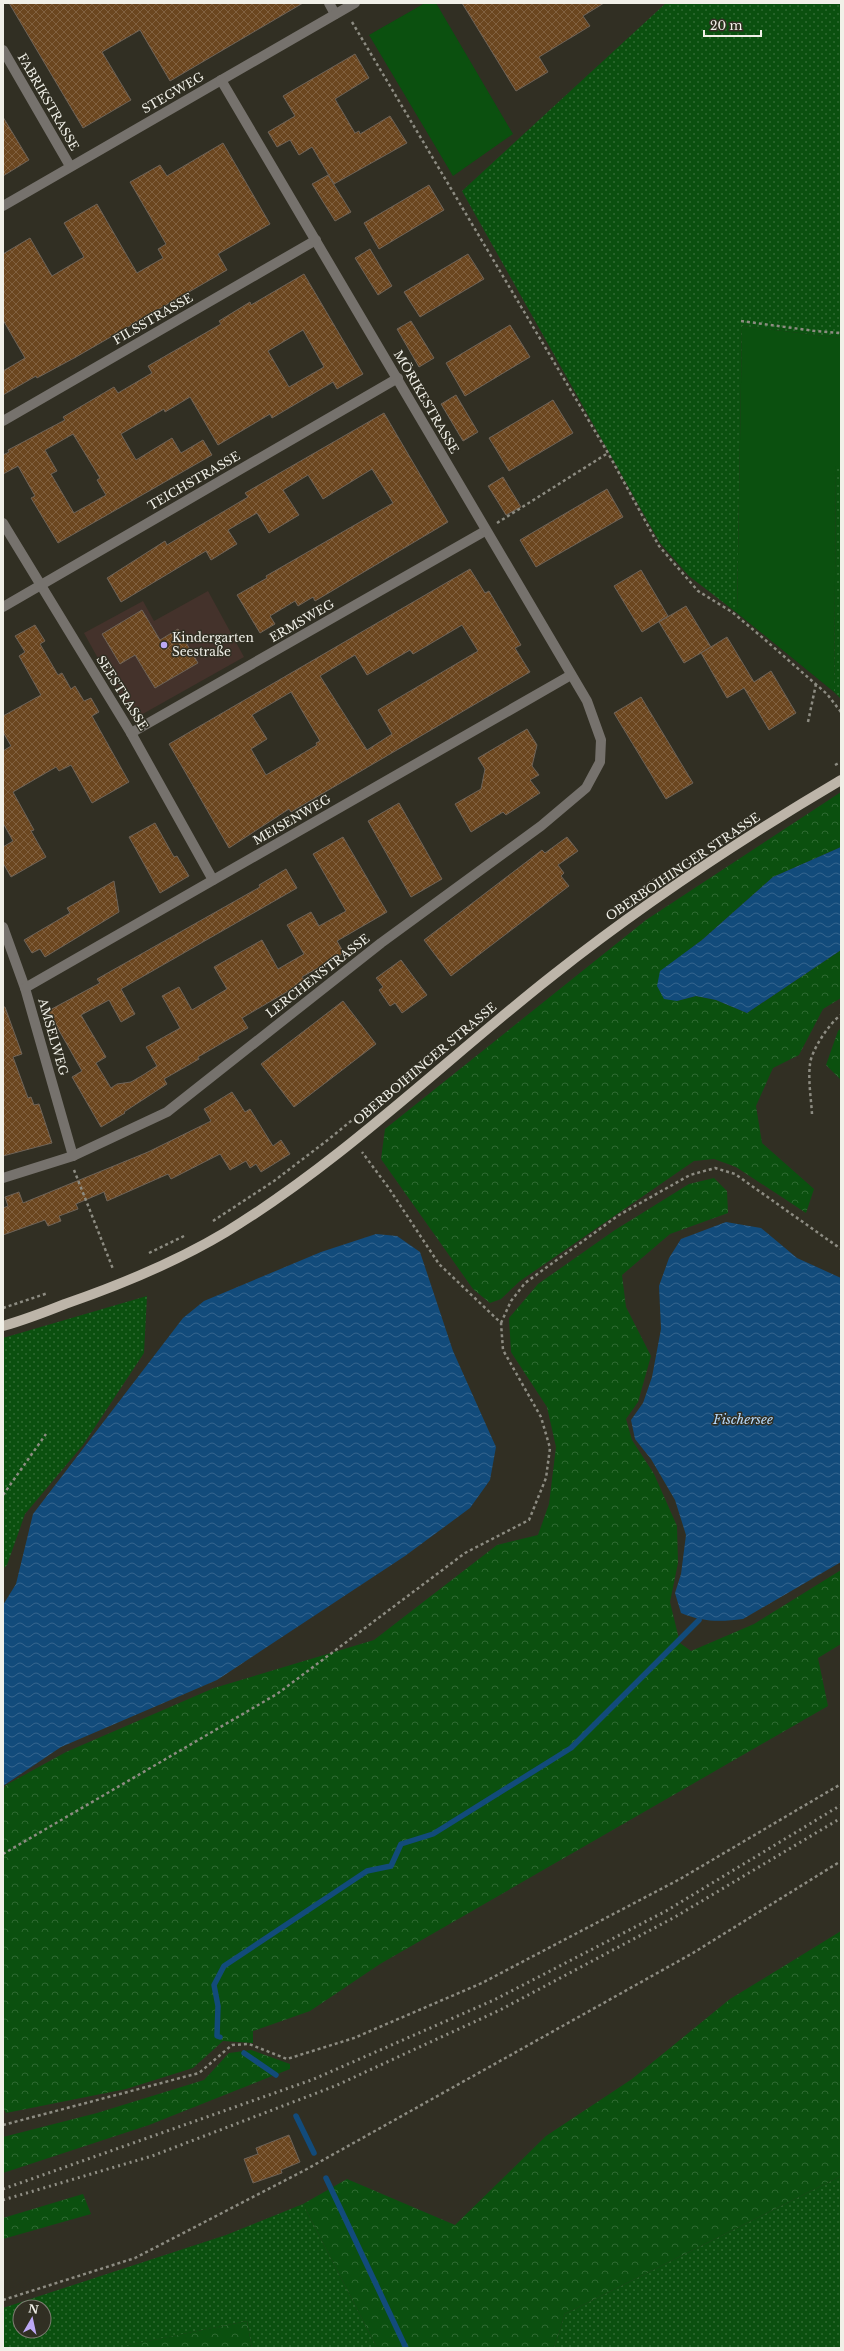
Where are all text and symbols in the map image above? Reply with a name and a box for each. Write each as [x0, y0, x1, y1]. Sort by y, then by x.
scale bar [704, 12, 761, 38]
text: 20 m [710, 18, 742, 33]
street label: FABRIKSTRASSE [15, 51, 82, 153]
street label: STEGWEG [139, 68, 207, 116]
street label: FILSSTRASSE [110, 290, 196, 347]
street label: MÖRIKESTRASSE [391, 347, 463, 456]
street label: TEICHSTRASSE [145, 448, 243, 513]
street label: ERMSWEG [267, 596, 337, 645]
place label: Kindergarten Seestraße [172, 630, 254, 659]
marker: Kindergarten Seestraße [159, 640, 169, 650]
street label: SEESTRASSE [93, 653, 152, 733]
street label: MEISENWEG [250, 791, 334, 848]
street label: OBERBOIHINGER STRASSE [603, 809, 763, 924]
street label: LERCHENSTRASSE [263, 930, 373, 1021]
street label: AMSELWEG [35, 996, 72, 1078]
street label: OBERBOIHINGER STRASSE [350, 999, 500, 1128]
water label: Fischersee [712, 1411, 773, 1428]
north arrow [12, 2299, 52, 2339]
text: N [27, 2301, 40, 2317]

